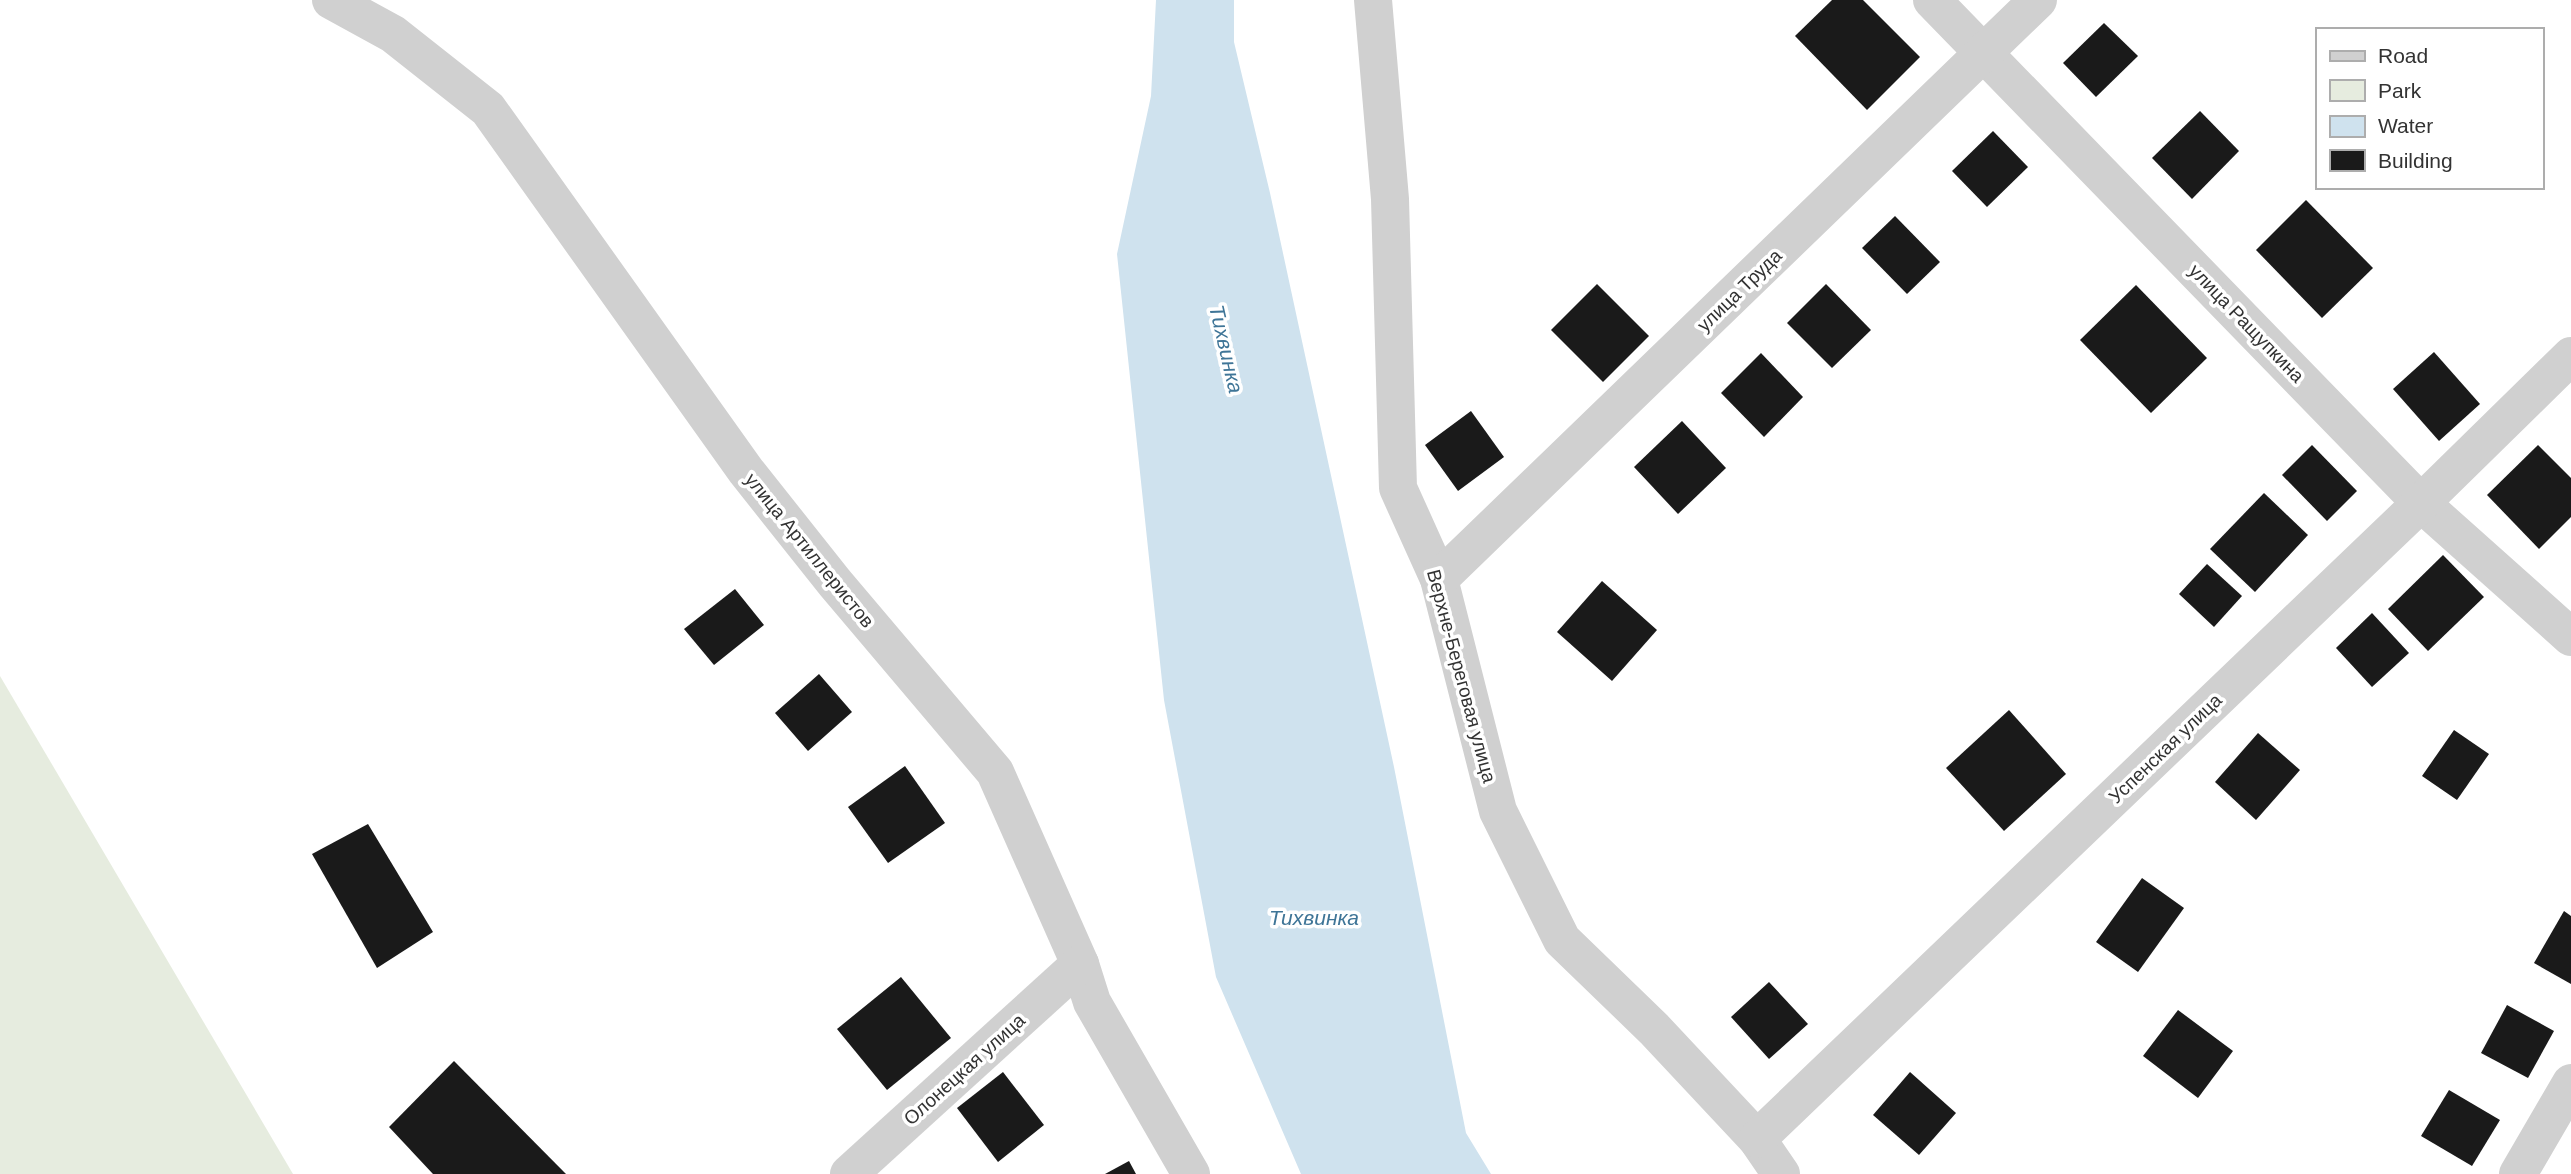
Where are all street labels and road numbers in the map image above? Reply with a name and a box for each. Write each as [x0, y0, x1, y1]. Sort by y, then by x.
street label: улица Труда [1693, 245, 1786, 336]
street label: улица Ращупкина [2185, 260, 2309, 387]
street label: улица Артиллеристов [741, 469, 878, 632]
street label: Верхне-Береговая улица [1423, 567, 1500, 786]
street label: Успенская улица [2105, 689, 2226, 807]
street label: Олонецкая улица [900, 1009, 1029, 1129]

